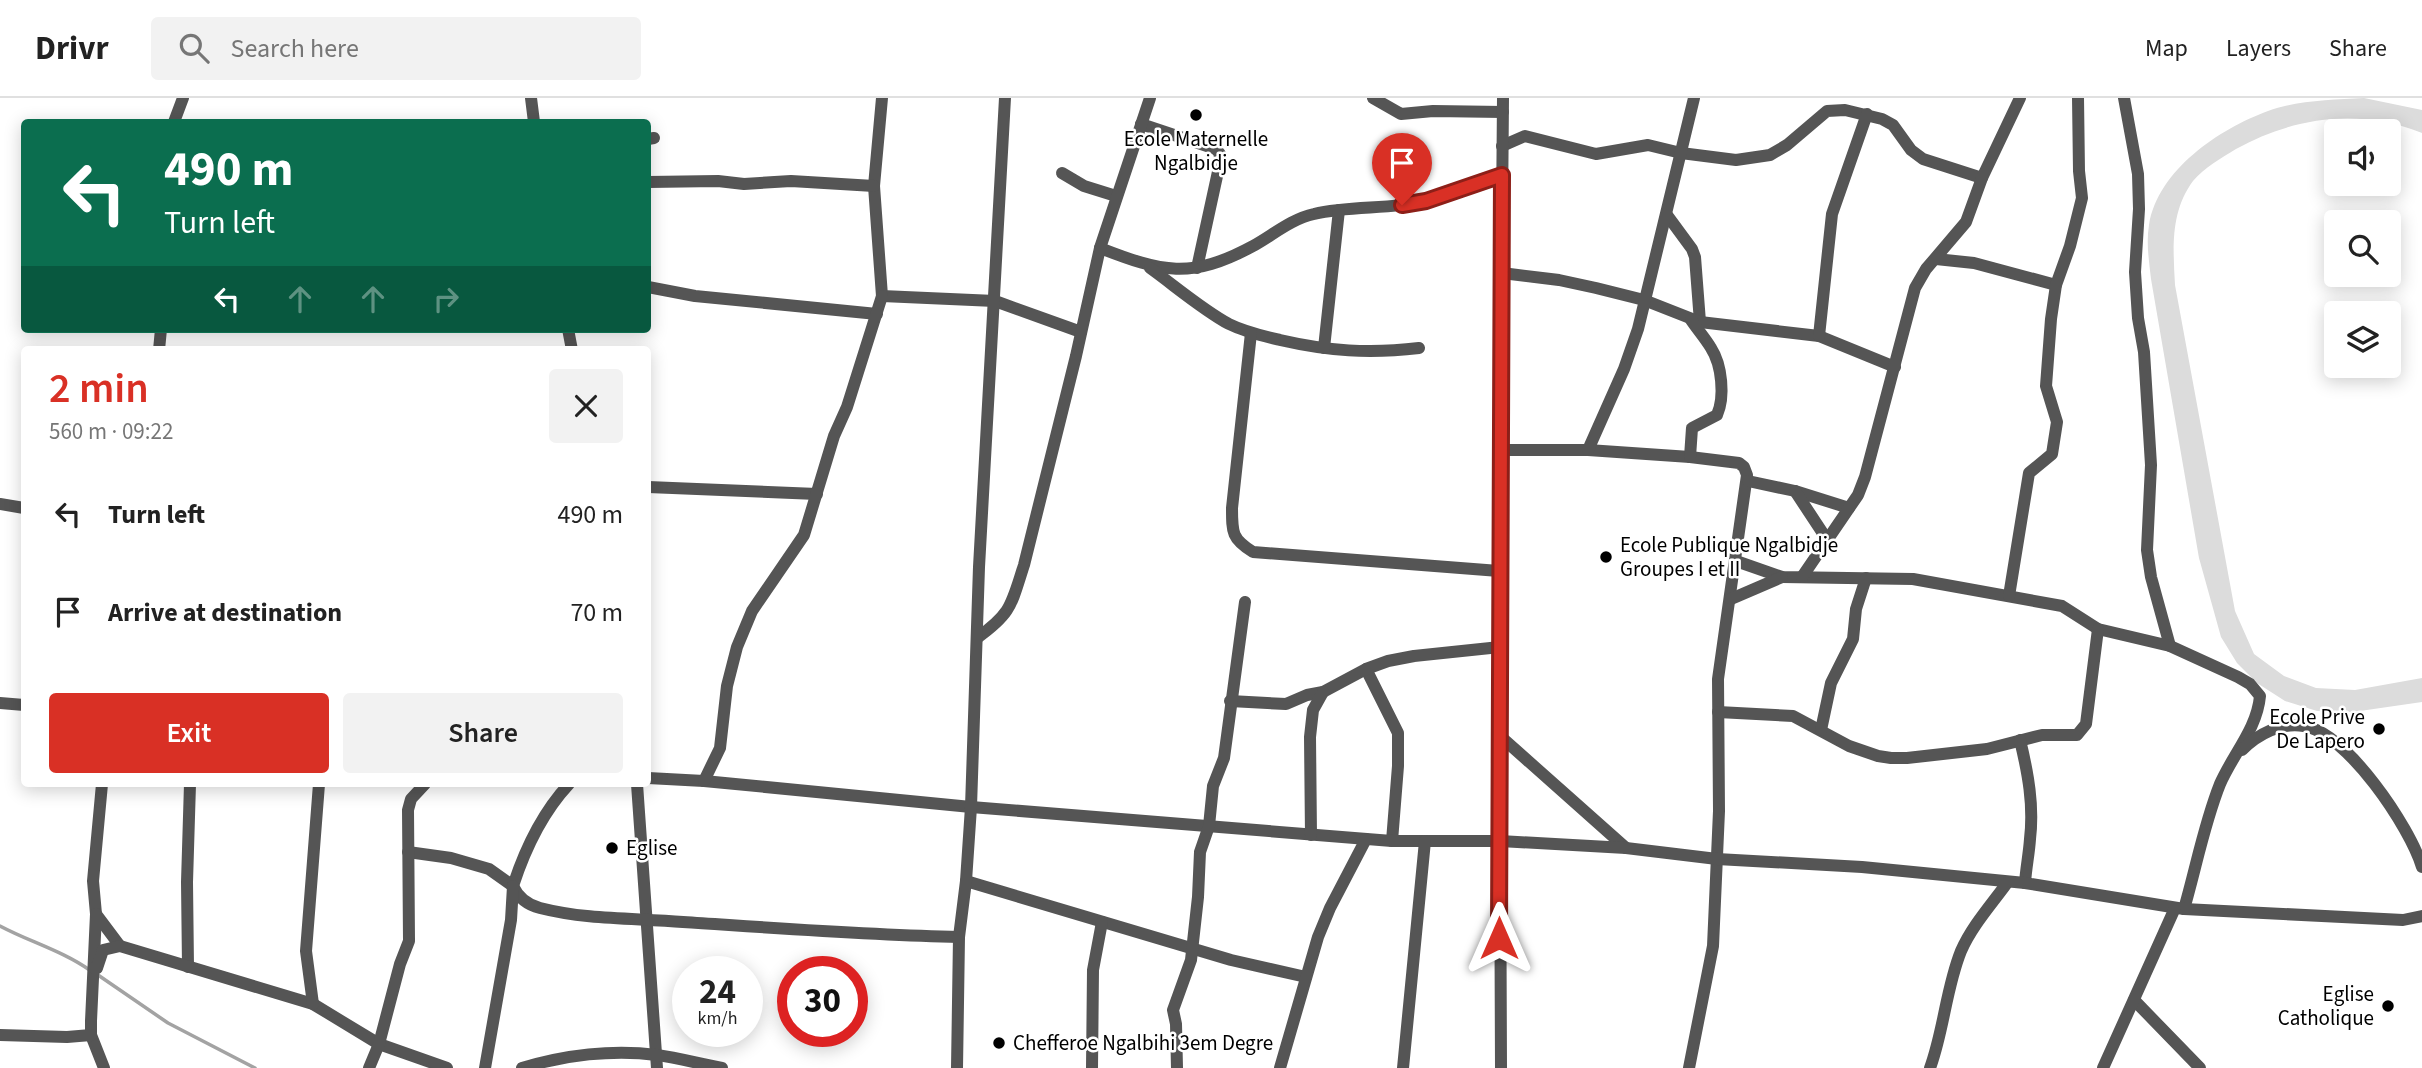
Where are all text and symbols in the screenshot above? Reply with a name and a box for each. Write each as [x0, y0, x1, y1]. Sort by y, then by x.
search box [151, 17, 641, 80]
text: Drivr [35, 25, 109, 72]
icon: search [175, 29, 213, 67]
text: Search here [231, 30, 359, 67]
text: Map [2145, 31, 2188, 66]
text: Layers [2226, 31, 2291, 66]
text: Share [2329, 31, 2387, 66]
marker: Ecole Maternelle Ngalbidje [1188, 107, 1204, 123]
map controls [2324, 119, 2401, 378]
button: sound [2324, 119, 2401, 196]
place label: Ecole Maternelle Ngalbidje [1124, 124, 1268, 178]
pin [1372, 133, 1432, 205]
text: 490 m [164, 135, 293, 205]
icon: arrive [1383, 144, 1421, 182]
icon: left [49, 147, 140, 238]
text: Turn left [164, 200, 275, 246]
button: search [2324, 210, 2401, 287]
icon: left [208, 280, 246, 318]
icon: ahead [281, 280, 319, 318]
icon: ahead [354, 280, 392, 318]
icon: right [427, 280, 465, 318]
button: layers [2324, 301, 2401, 378]
text: 2 min [49, 359, 149, 419]
button: close [549, 369, 623, 443]
text: 560 m · 09:22 [49, 415, 173, 448]
icon: left [49, 495, 87, 533]
text: Turn left [108, 496, 205, 533]
text: 490 m [557, 496, 623, 533]
place label: Ecole Publique Ngalbidje Groupes I et II [1620, 530, 1838, 584]
marker: Ecole Publique Ngalbidje Groupes I et II [1598, 549, 1614, 565]
icon: arrive [49, 593, 87, 631]
text: Arrive at destination [108, 594, 342, 631]
text: 70 m [570, 594, 623, 631]
button: Exit [49, 693, 329, 773]
button: Share [343, 693, 623, 773]
place label: Ecole Prive De Lapero [2269, 702, 2365, 756]
marker: Ecole Prive De Lapero [2371, 721, 2387, 737]
place label: Eglise [626, 833, 677, 863]
marker: Eglise [604, 840, 620, 856]
position arrow [1462, 901, 1536, 975]
speed limit sign: 30 [777, 956, 868, 1047]
text: 24 [699, 967, 736, 1017]
place label: Eglise Catholique [2278, 979, 2374, 1033]
marker: Eglise Catholique [2380, 998, 2396, 1014]
text: km/h [698, 1006, 737, 1031]
place label: Chefferoe Ngalbihi 3em Degre [1013, 1028, 1273, 1058]
marker: Chefferoe Ngalbihi 3em Degre [991, 1035, 1007, 1051]

